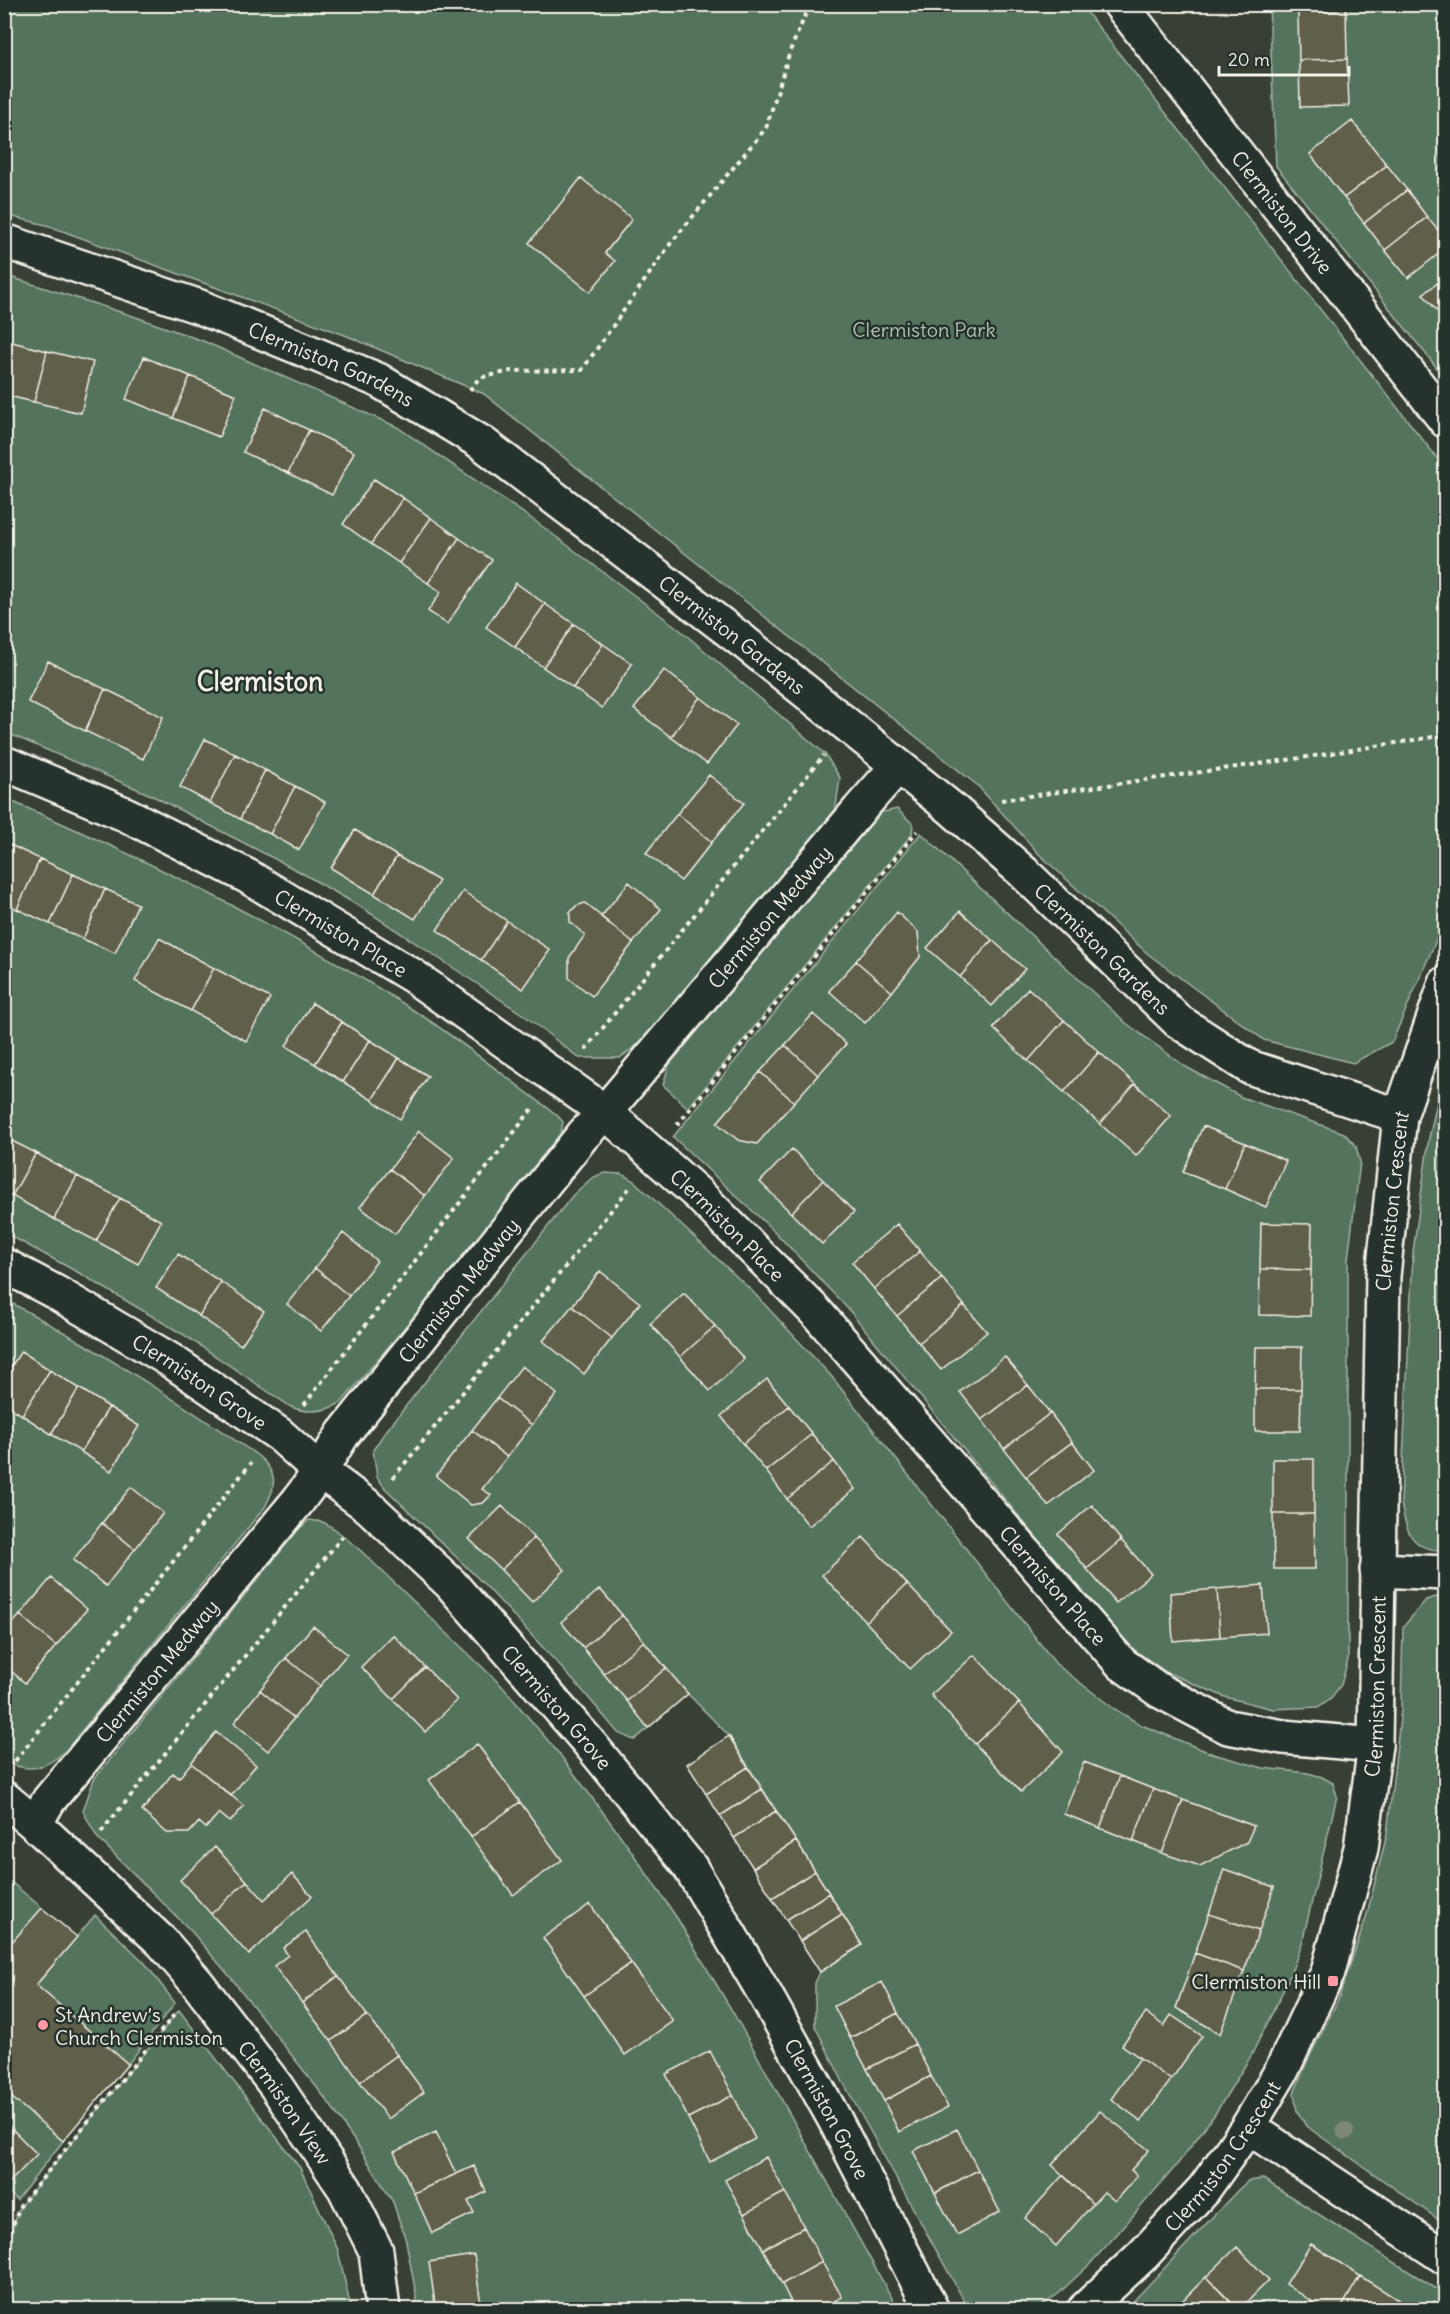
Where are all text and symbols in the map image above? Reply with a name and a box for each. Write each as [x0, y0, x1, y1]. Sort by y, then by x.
scale bar [1219, 39, 1350, 77]
text: 20 m [1228, 48, 1270, 71]
street label: Clermiston Drive [1227, 145, 1338, 279]
street label: Clermiston Gardens [245, 316, 419, 412]
park label: Clermiston Park [852, 317, 996, 342]
street label: Clermiston Gardens [654, 570, 811, 699]
district label: Clermiston [197, 665, 323, 698]
street label: Clermiston Medway [702, 840, 836, 993]
street label: Clermiston Gardens [1029, 878, 1176, 1020]
street label: Clermiston Place [270, 883, 412, 982]
street label: Clermiston Crescent [1370, 1107, 1414, 1291]
street label: Clermiston Place [665, 1163, 790, 1286]
street label: Clermiston Medway [393, 1213, 524, 1368]
street label: Clermiston Grove [128, 1328, 272, 1435]
street label: Clermiston Place [995, 1520, 1112, 1650]
street label: Clermiston Medway [90, 1594, 224, 1748]
street label: Clermiston Crescent [1358, 1595, 1390, 1779]
street label: Clermiston Grove [497, 1639, 618, 1774]
place label: Clermiston Hill [1191, 1969, 1321, 1994]
marker: Clermiston Hill [1326, 1974, 1340, 1988]
place label: St Andrew’s Church Clermiston [55, 2002, 223, 2050]
marker: St Andrew’s Church Clermiston [36, 2018, 50, 2032]
street label: Clermiston Grove [779, 2034, 875, 2183]
street label: Clermiston View [233, 2035, 337, 2169]
street label: Clermiston Crescent [1159, 2076, 1286, 2237]

